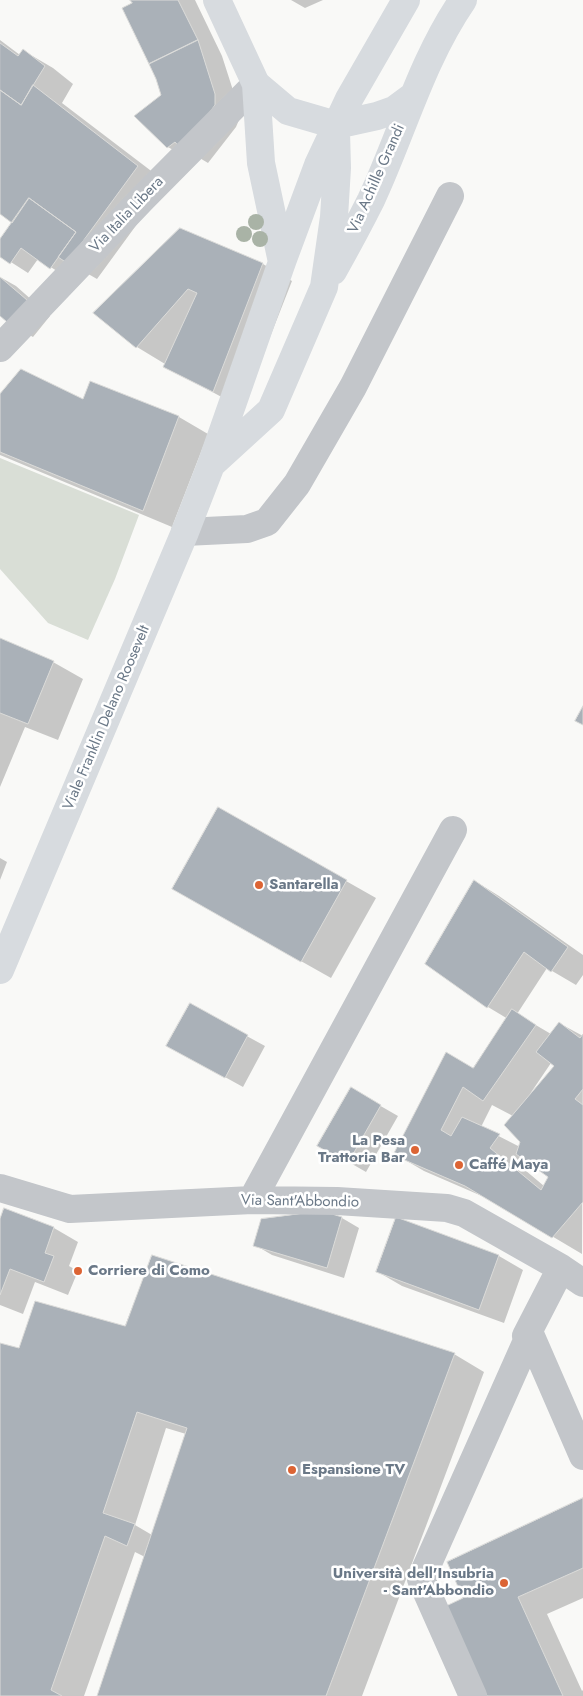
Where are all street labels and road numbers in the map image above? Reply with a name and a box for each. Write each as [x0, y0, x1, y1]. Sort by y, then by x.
street label: Via Achille Grandi [345, 122, 409, 236]
street label: Via Italia Libera [86, 173, 168, 257]
street label: Viale Franklin Delano Roosevelt [60, 623, 154, 813]
street label: Via Sant'Abbondio [241, 1192, 359, 1212]

